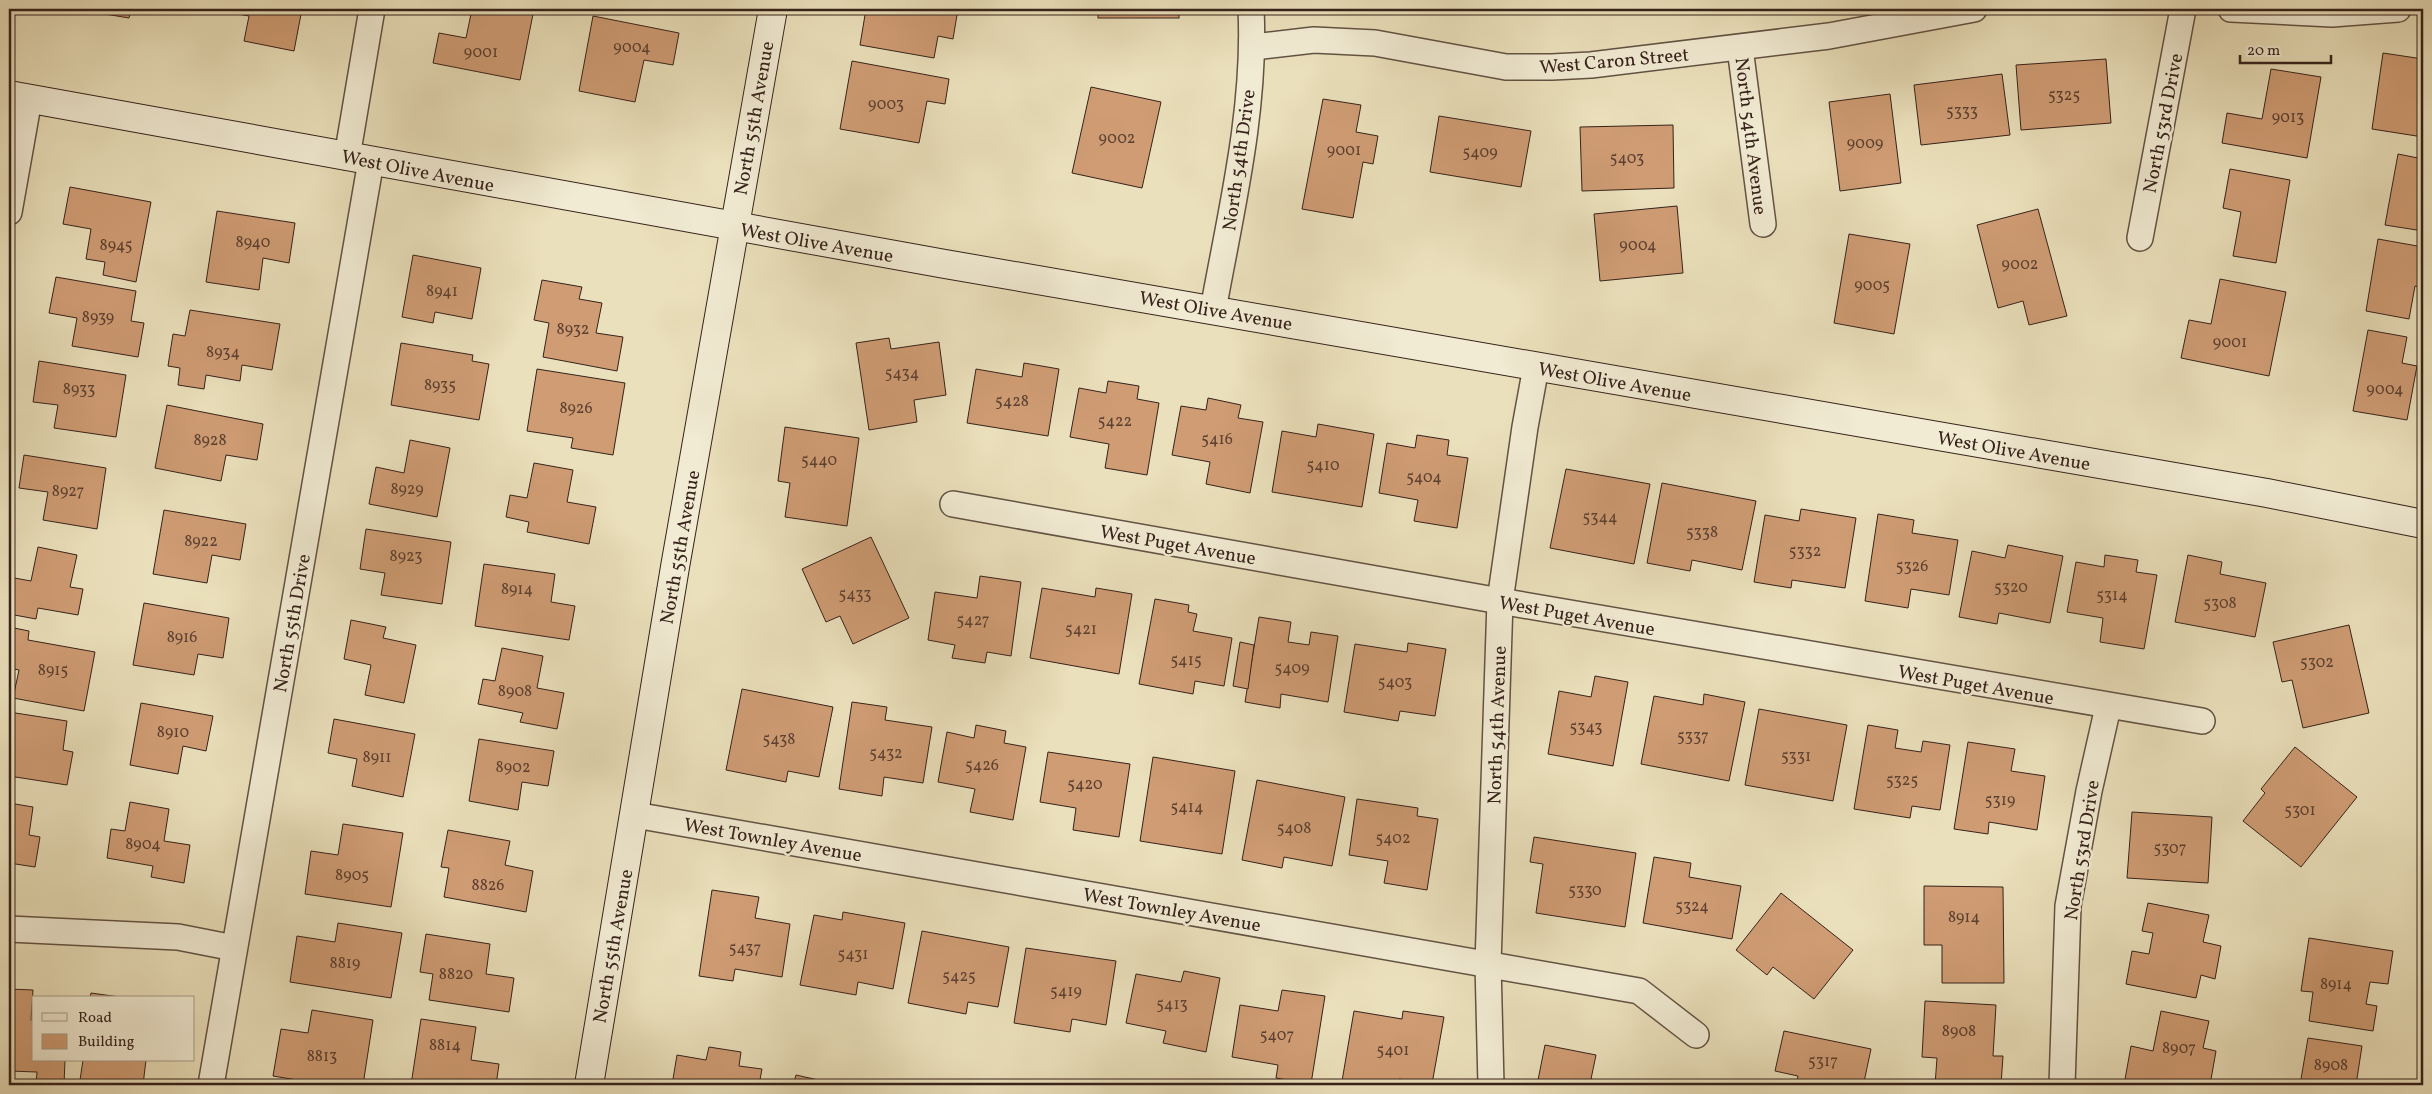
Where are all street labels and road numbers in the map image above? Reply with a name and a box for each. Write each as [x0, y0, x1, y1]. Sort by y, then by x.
street label: North 55th Avenue [729, 39, 781, 198]
street label: West Caron Street [1538, 42, 1690, 81]
street label: North 53rd Drive [2138, 51, 2190, 195]
street label: North 54th Avenue [1727, 56, 1773, 216]
street label: North 54th Drive [1217, 88, 1263, 233]
street label: West Olive Avenue [339, 144, 496, 200]
street label: West Olive Avenue [738, 218, 895, 270]
street label: West Olive Avenue [1137, 286, 1294, 338]
street label: West Olive Avenue [1536, 357, 1693, 409]
street label: West Olive Avenue [1935, 426, 2092, 478]
street label: North 55th Avenue [655, 468, 707, 627]
street label: West Puget Avenue [1097, 519, 1258, 573]
street label: North 55th Drive [268, 552, 318, 695]
street label: West Puget Avenue [1496, 590, 1657, 644]
street label: North 54th Avenue [1482, 645, 1514, 805]
street label: West Puget Avenue [1895, 659, 2056, 713]
street label: North 53rd Drive [2059, 778, 2107, 922]
street label: West Townley Avenue [682, 812, 864, 869]
street label: North 55th Avenue [588, 867, 640, 1026]
street label: West Townley Avenue [1081, 882, 1263, 939]

